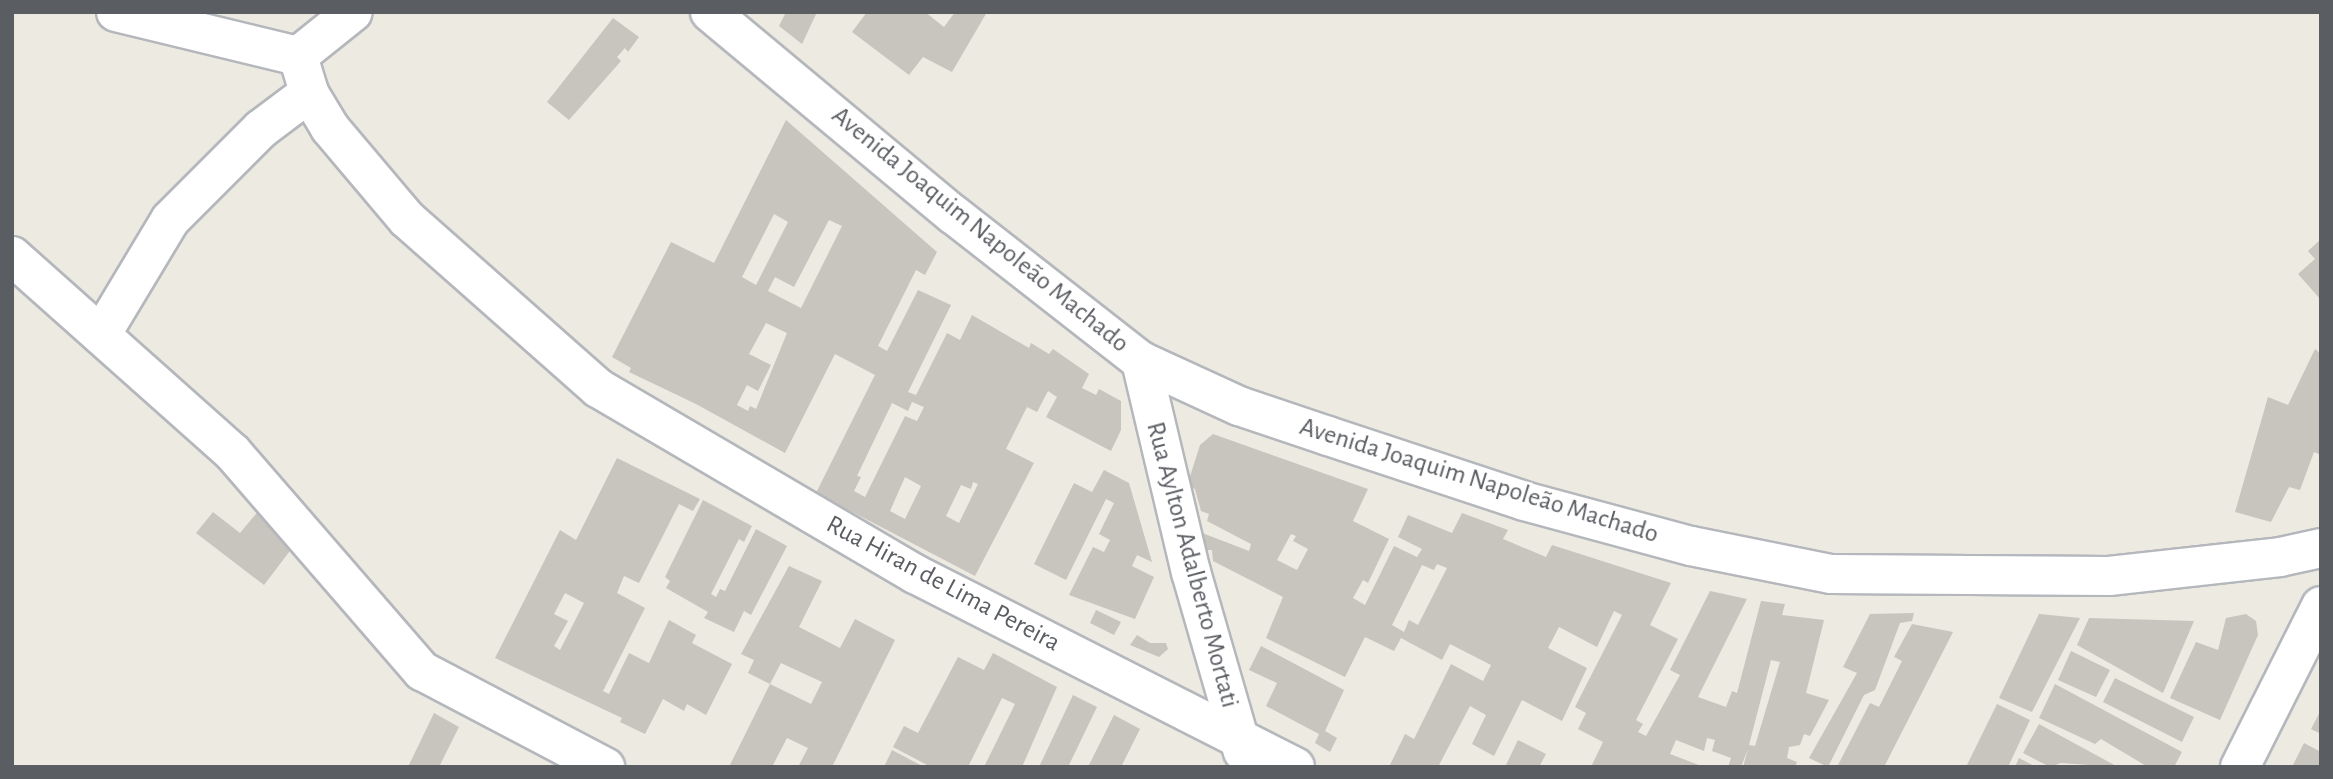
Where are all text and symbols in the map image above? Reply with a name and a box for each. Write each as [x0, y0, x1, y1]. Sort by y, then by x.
street label: Avenida Joaquim Napoleão Machado [825, 100, 1135, 360]
street label: Avenida Joaquim Napoleão Machado [1296, 411, 1662, 551]
street label: Rua Aylton Adalberto Mortati [1139, 419, 1245, 711]
street label: Rua Hiran de Lima Pereira [821, 509, 1065, 659]

